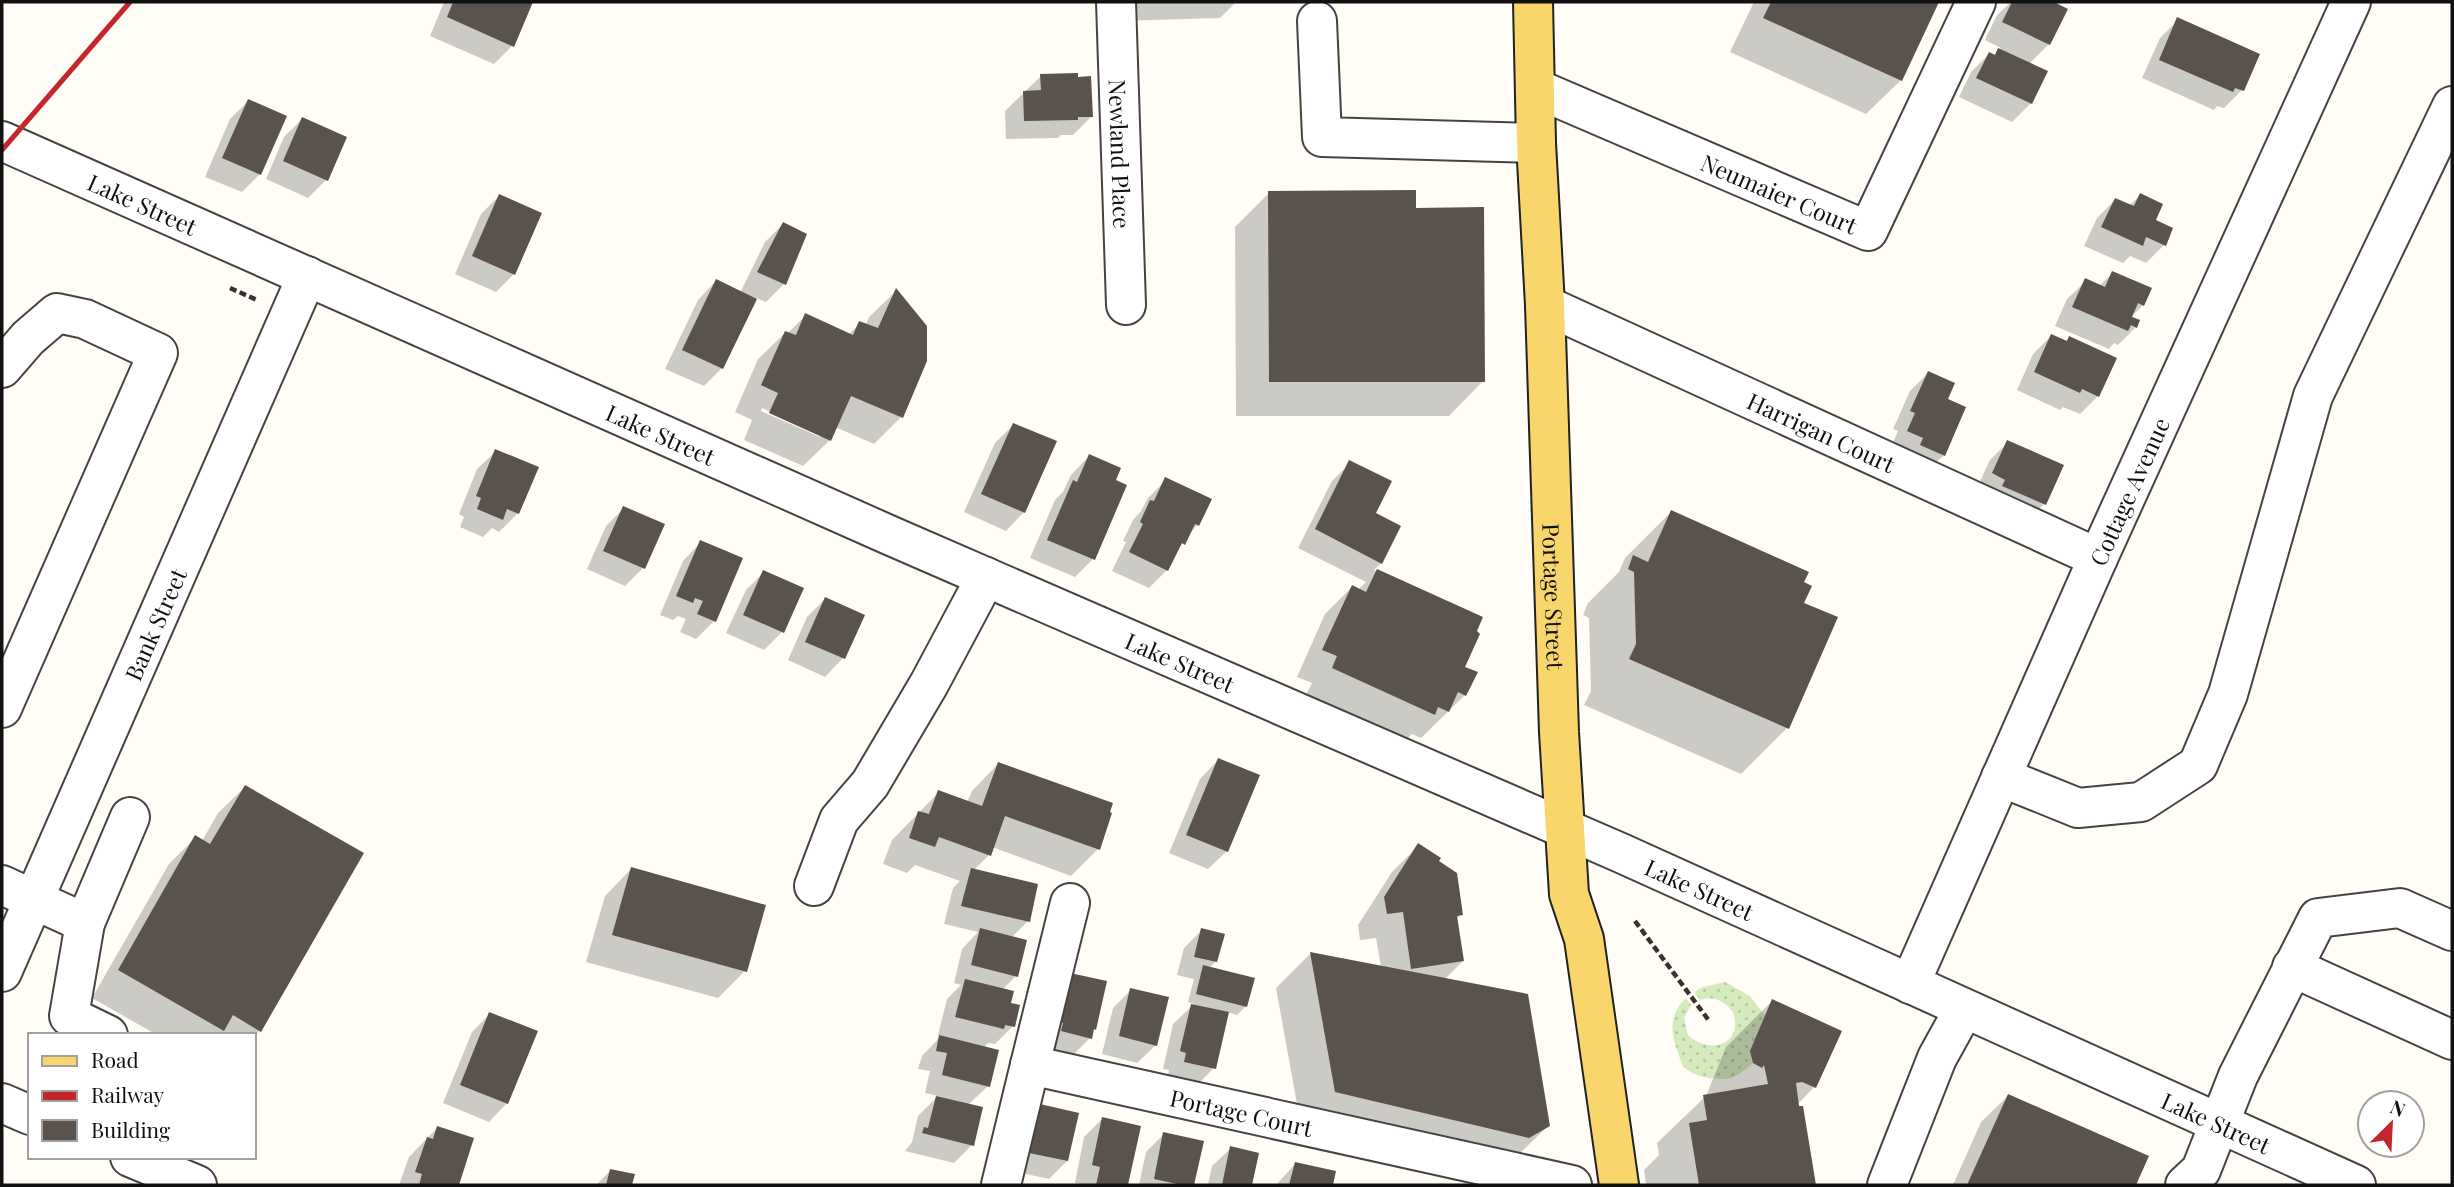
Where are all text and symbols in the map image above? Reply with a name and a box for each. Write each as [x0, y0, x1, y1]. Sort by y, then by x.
street label: Newland Place [1103, 79, 1139, 229]
street label: Neumaier Court [1697, 146, 1863, 240]
street label: Lake Street [83, 166, 203, 242]
street label: Harrigan Court [1743, 384, 1901, 479]
street label: Lake Street [602, 396, 721, 472]
street label: Cottage Avenue [2081, 412, 2176, 570]
street label: Portage Street [1537, 523, 1572, 671]
street label: Bank Street [116, 562, 193, 685]
street label: Lake Street [1121, 624, 1240, 699]
street label: Lake Street [1640, 851, 1760, 927]
legend [28, 1033, 256, 1159]
text: Road [91, 1045, 139, 1073]
text: Railway [91, 1080, 165, 1108]
street label: Portage Court [1167, 1081, 1316, 1143]
street label: Lake Street [2157, 1084, 2277, 1160]
north arrow [2356, 1089, 2426, 1159]
text: N [2387, 1093, 2410, 1122]
text: Building [91, 1115, 170, 1143]

